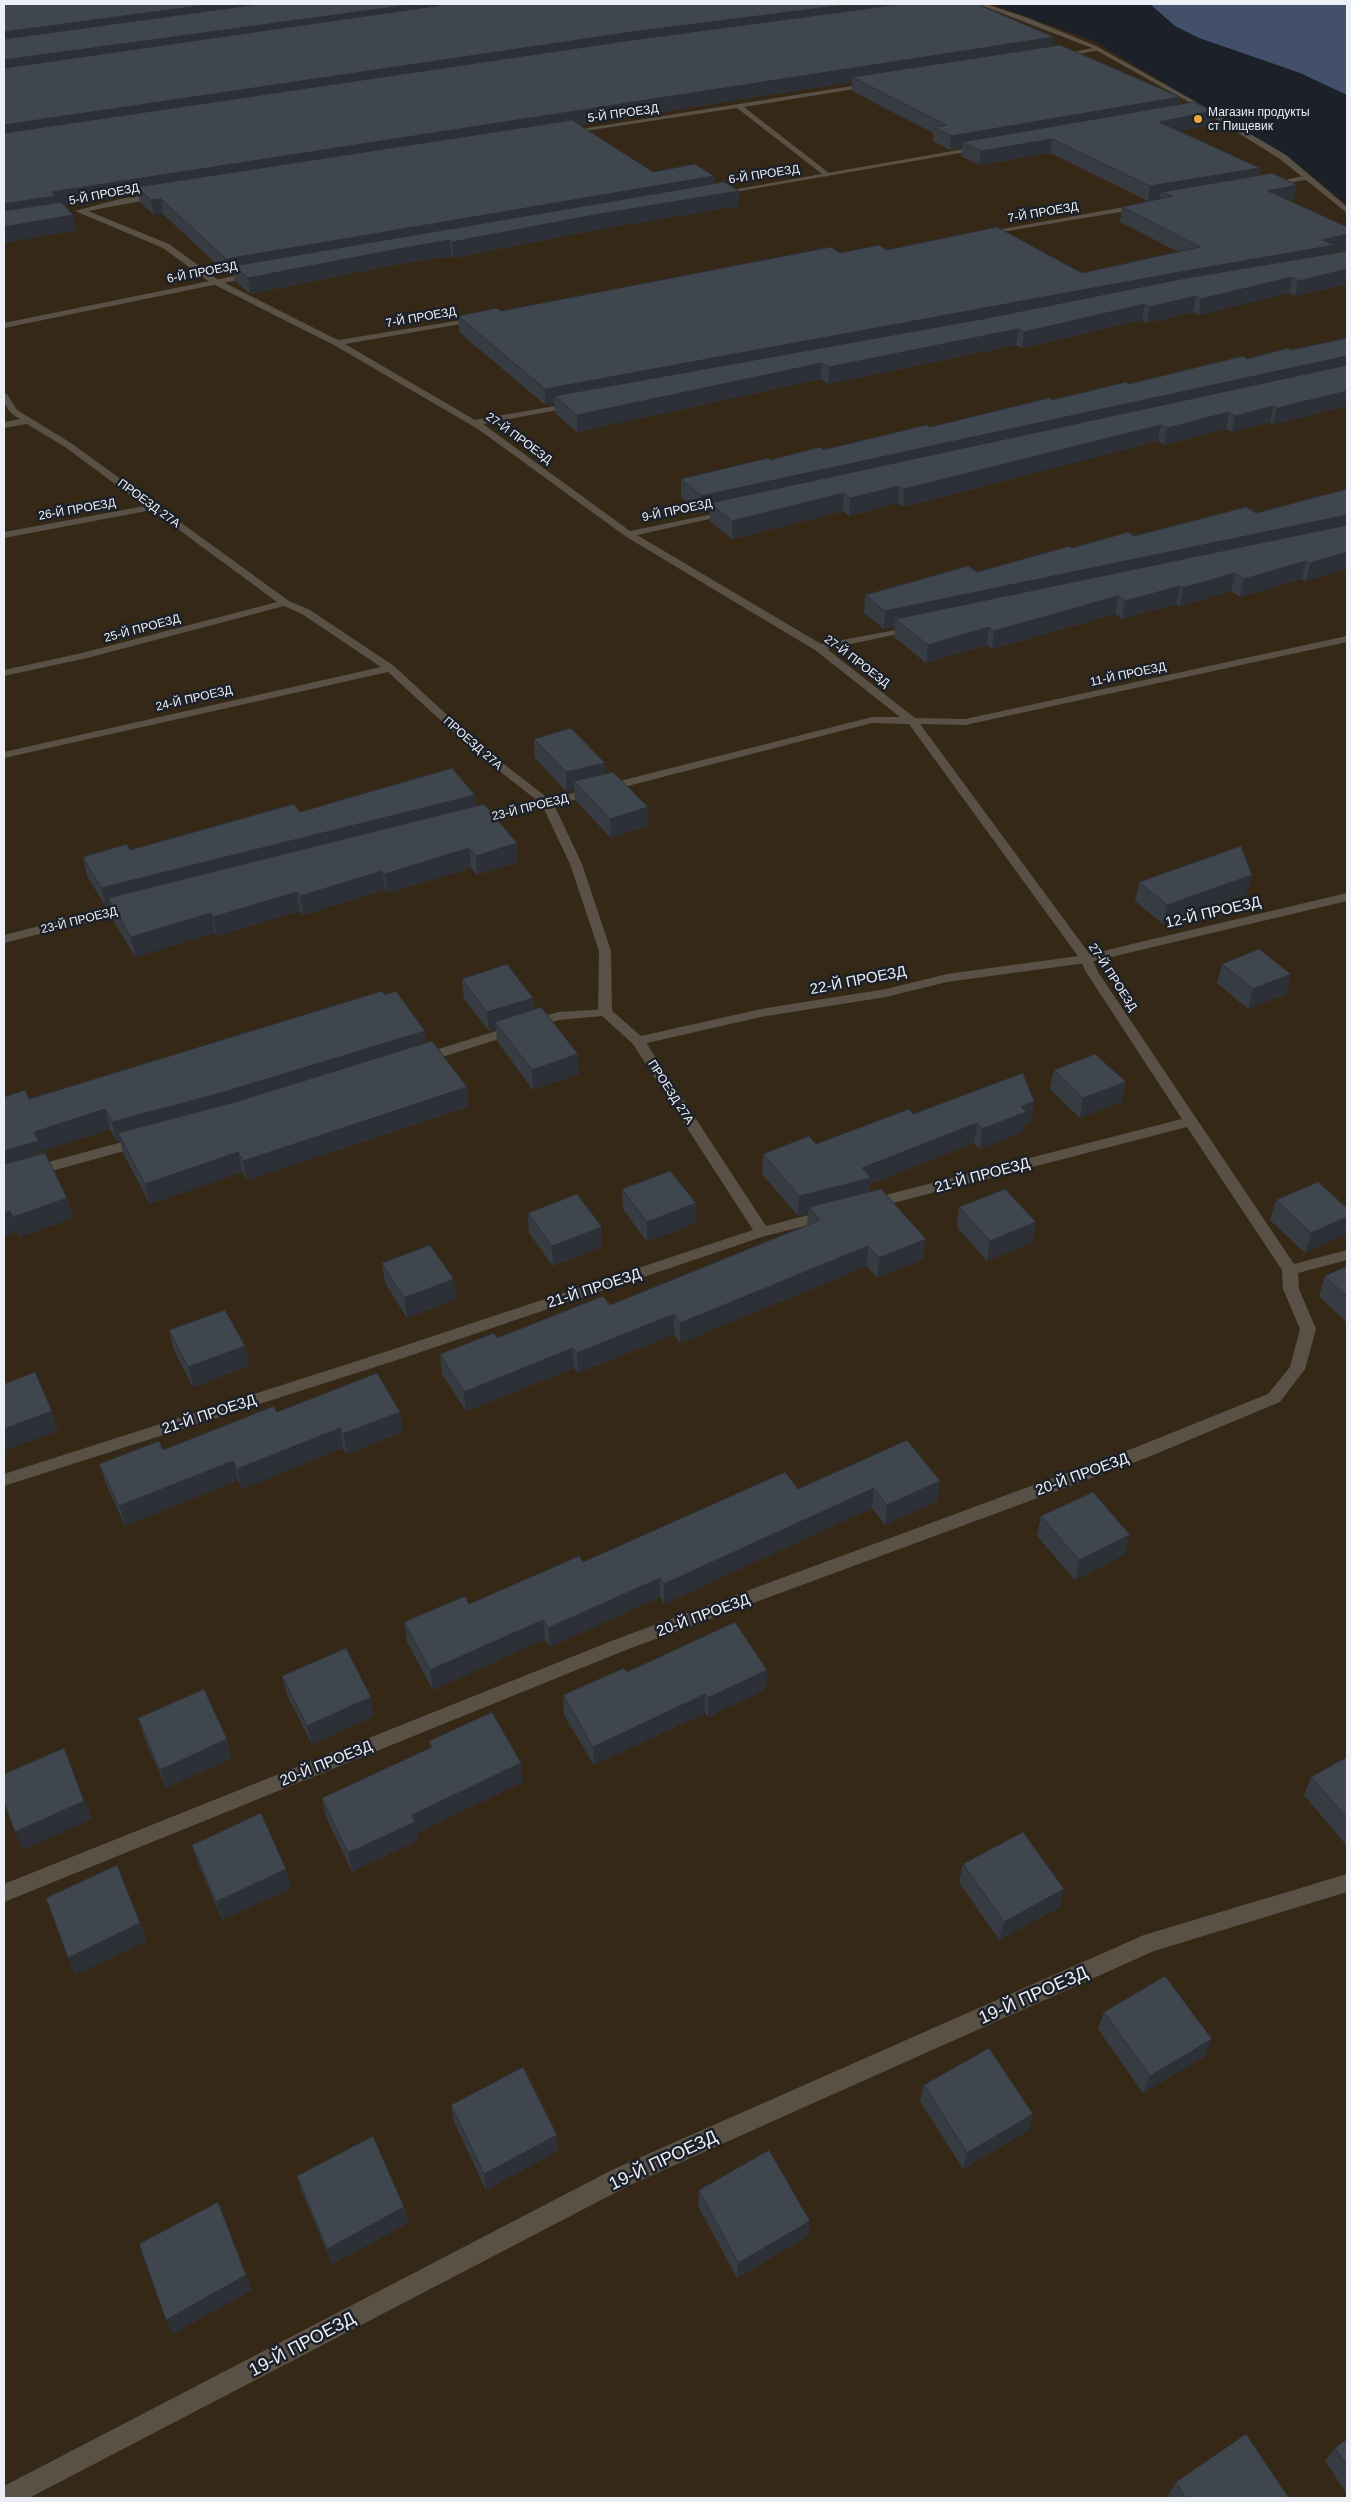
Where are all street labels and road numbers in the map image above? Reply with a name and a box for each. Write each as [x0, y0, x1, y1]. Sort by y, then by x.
street label: 5-Й ПРОЕЗД [587, 100, 659, 125]
street label: 6-Й ПРОЕЗД [727, 161, 800, 187]
street label: 5-Й ПРОЕЗД [67, 179, 140, 208]
street label: 7-Й ПРОЕЗД [1006, 198, 1079, 225]
street label: 6-Й ПРОЕЗД [165, 257, 238, 286]
street label: 7-Й ПРОЕЗД [384, 303, 457, 330]
street label: 27-Й ПРОЕЗД [483, 409, 555, 467]
street label: ПРОЕЗД 27А [115, 476, 183, 530]
street label: 26-Й ПРОЕЗД [37, 494, 117, 523]
street label: 9-Й ПРОЕЗД [640, 495, 713, 524]
street label: 25-Й ПРОЕЗД [102, 610, 182, 645]
street label: 27-Й ПРОЕЗД [822, 631, 893, 690]
street label: 11-Й ПРОЕЗД [1089, 658, 1167, 689]
street label: 24-Й ПРОЕЗД [154, 681, 234, 714]
street label: ПРОЕЗД 27А [441, 714, 505, 772]
street label: 23-Й ПРОЕЗД [490, 790, 570, 823]
street label: 12-Й ПРОЕЗД [1163, 892, 1262, 931]
street label: 23-Й ПРОЕЗД [39, 903, 119, 936]
street label: 27-Й ПРОЕЗД [1086, 940, 1141, 1014]
street label: 22-Й ПРОЕЗД [808, 962, 907, 997]
street label: ПРОЕЗД 27А [645, 1057, 697, 1127]
street label: 21-Й ПРОЕЗД [933, 1154, 1031, 1195]
street label: 21-Й ПРОЕЗД [545, 1264, 643, 1311]
street label: 21-Й ПРОЕЗД [160, 1390, 258, 1437]
street label: 20-Й ПРОЕЗД [1033, 1449, 1131, 1498]
street label: 20-Й ПРОЕЗД [654, 1590, 752, 1639]
street label: 20-Й ПРОЕЗД [277, 1736, 374, 1789]
street label: 19-Й ПРОЕЗД [975, 1961, 1091, 2028]
street label: 19-Й ПРОЕЗД [605, 2125, 720, 2194]
street label: 19-Й ПРОЕЗД [245, 2307, 358, 2380]

